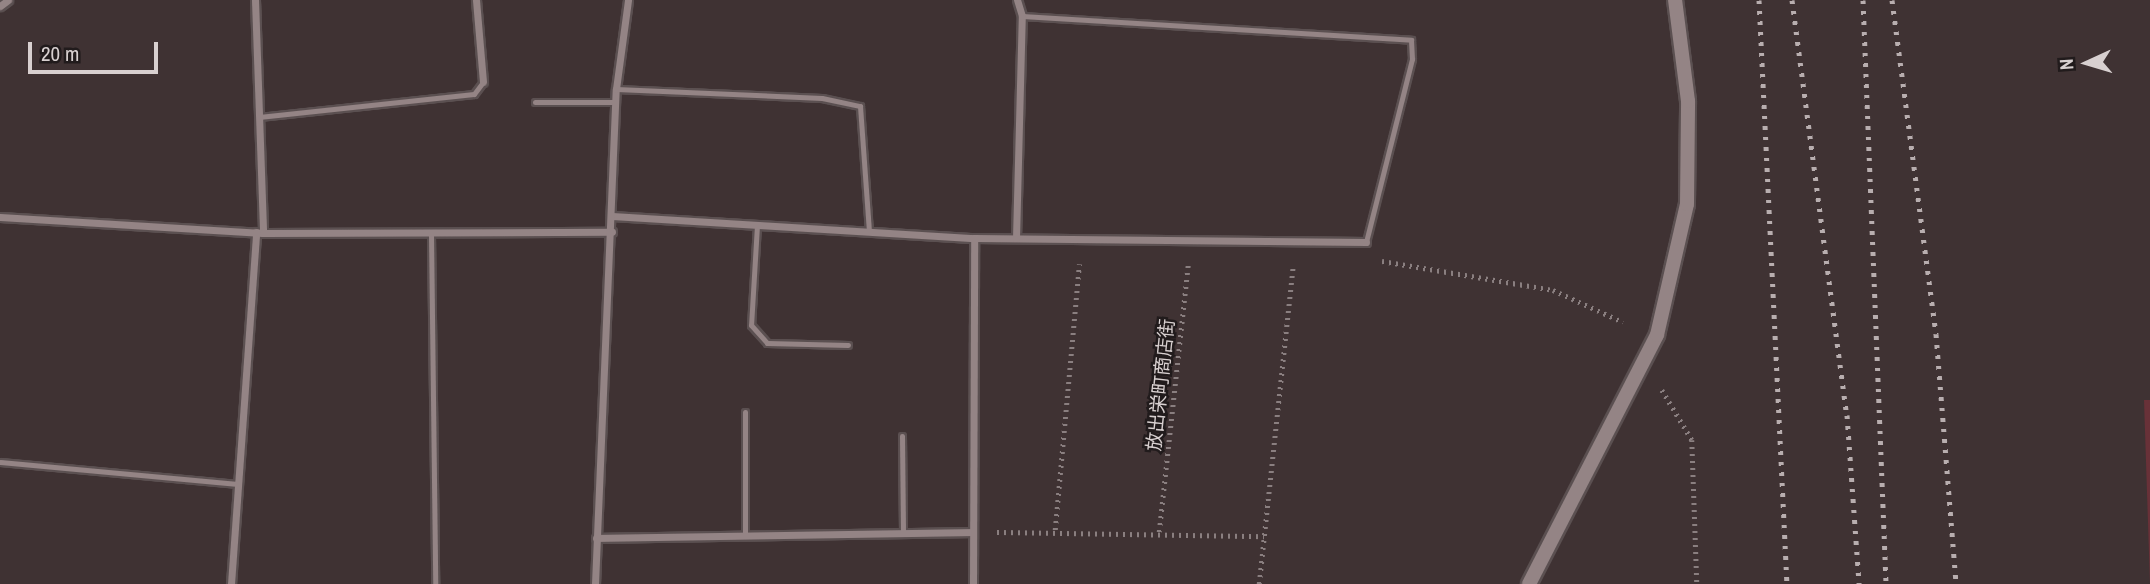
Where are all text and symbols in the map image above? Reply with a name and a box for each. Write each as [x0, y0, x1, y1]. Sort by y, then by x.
scale bar [32, 28, 161, 72]
north arrow [2052, 28, 2122, 98]
text: 20 m [41, 39, 79, 68]
text: N [2053, 58, 2079, 71]
street label: 放出栄町商店街 [1143, 318, 1179, 452]

